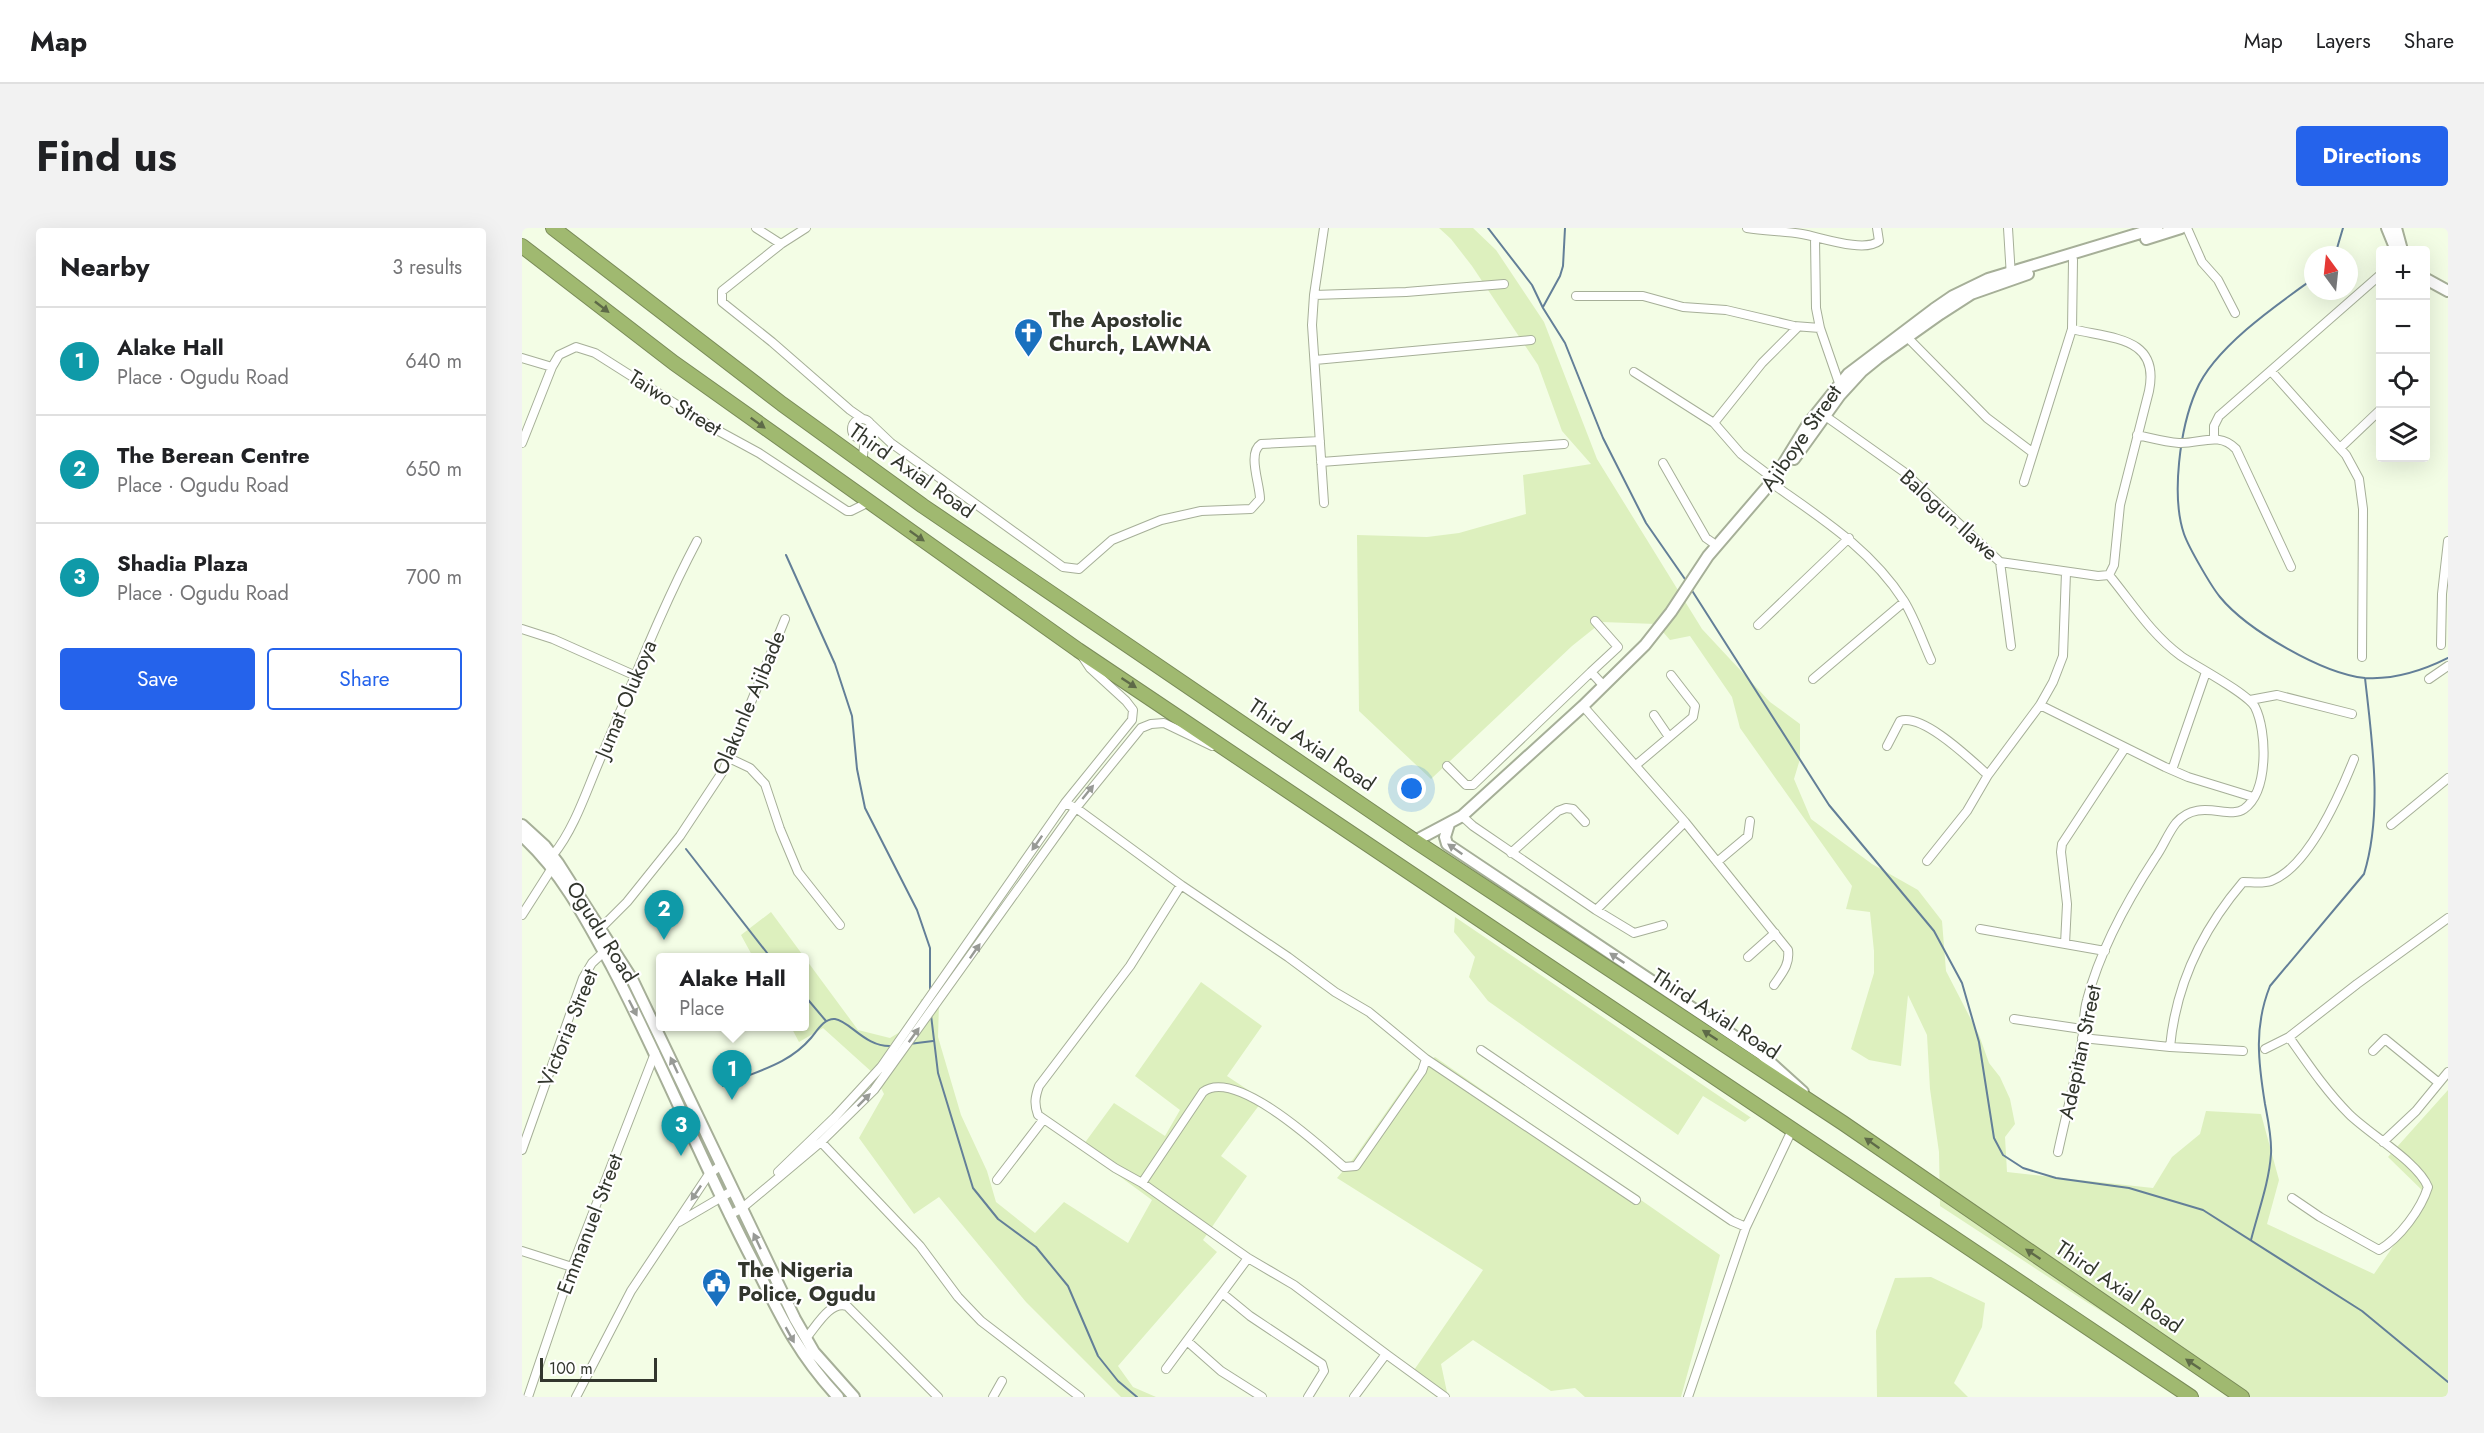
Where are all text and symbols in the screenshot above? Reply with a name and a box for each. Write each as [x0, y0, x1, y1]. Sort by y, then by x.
text: Map [30, 21, 87, 62]
text: Map [2244, 26, 2283, 56]
text: Layers [2316, 26, 2371, 56]
text: Share [2404, 26, 2454, 56]
text: Find us [36, 126, 177, 187]
button: Directions [2296, 126, 2448, 186]
north arrow [2304, 246, 2358, 300]
map controls [2376, 246, 2430, 462]
button: + [2376, 246, 2430, 300]
text: Nearby [60, 248, 149, 286]
text: 3 results [392, 253, 462, 282]
one-way arrow [594, 300, 610, 313]
button: − [2376, 300, 2430, 354]
place label: The Apostolic Church, LAWNA [1049, 305, 1212, 359]
church icon: The Apostolic Church, LAWNA [1012, 316, 1044, 358]
text: Alake Hall [117, 331, 224, 363]
text: 1 [74, 347, 85, 376]
text: 640 m [405, 347, 462, 376]
button: locate [2376, 354, 2430, 408]
street label: Taiwo Street [622, 362, 728, 444]
text: Place · Ogudu Road [117, 363, 289, 392]
street label: Ajiboye Street [1753, 379, 1849, 497]
button: layers [2376, 408, 2430, 462]
street label: Third Axial Road [843, 416, 981, 526]
one-way arrow [750, 417, 766, 429]
text: The Berean Centre [117, 439, 310, 471]
text: 2 [73, 455, 86, 484]
text: 650 m [406, 455, 462, 484]
street label: Balogun Ilawe [1893, 463, 2005, 567]
text: Place · Ogudu Road [117, 471, 289, 500]
one-way arrow [909, 530, 925, 542]
text: Shadia Plaza [117, 547, 248, 579]
text: 3 [73, 563, 86, 592]
text: 700 m [406, 563, 462, 592]
text: Place · Ogudu Road [117, 579, 289, 608]
street label: Olakunle Ajibade [705, 626, 793, 780]
street label: Jumat Olukoya [586, 635, 664, 765]
button: Save [60, 648, 255, 710]
button: Share [267, 648, 462, 710]
one-way arrow [1121, 677, 1137, 688]
street label: Third Axial Road [1242, 691, 1382, 799]
your location [1397, 774, 1426, 803]
one-way arrow [1082, 785, 1094, 800]
one-way arrow [1031, 835, 1043, 851]
one-way arrow [1448, 843, 1464, 855]
street label: Ogudu Road [559, 876, 645, 988]
pin: 2 [644, 890, 684, 940]
one-way arrow [969, 943, 981, 959]
popup [656, 953, 809, 1031]
one-way arrow [1609, 953, 1625, 964]
street label: Third Axial Road [1646, 961, 1786, 1067]
text: Alake Hall [679, 962, 786, 994]
street label: Victoria Street [531, 964, 605, 1092]
street label: Adepitan Street [2051, 982, 2109, 1122]
text: Place [679, 994, 724, 1023]
one-way arrow [628, 1000, 638, 1017]
one-way arrow [908, 1028, 920, 1044]
one-way arrow [1702, 1029, 1718, 1041]
pin: 1 [712, 1050, 752, 1100]
one-way arrow [669, 1057, 678, 1074]
one-way arrow [856, 1093, 871, 1107]
pin: 3 [662, 1106, 700, 1156]
one-way arrow [1864, 1137, 1880, 1149]
street label: Emmanuel Street [549, 1149, 631, 1299]
one-way arrow [690, 1185, 702, 1201]
one-way arrow [752, 1233, 761, 1250]
street label: Third Axial Road [2049, 1233, 2189, 1341]
one-way arrow [2025, 1248, 2041, 1260]
place label: The Nigeria Police, Ogudu [738, 1255, 876, 1309]
public building icon: The Nigeria Police, Ogudu [701, 1266, 733, 1308]
one-way arrow [785, 1327, 795, 1344]
scale bar [540, 1355, 657, 1382]
text: 100 m [549, 1357, 593, 1380]
one-way arrow [2186, 1358, 2202, 1370]

